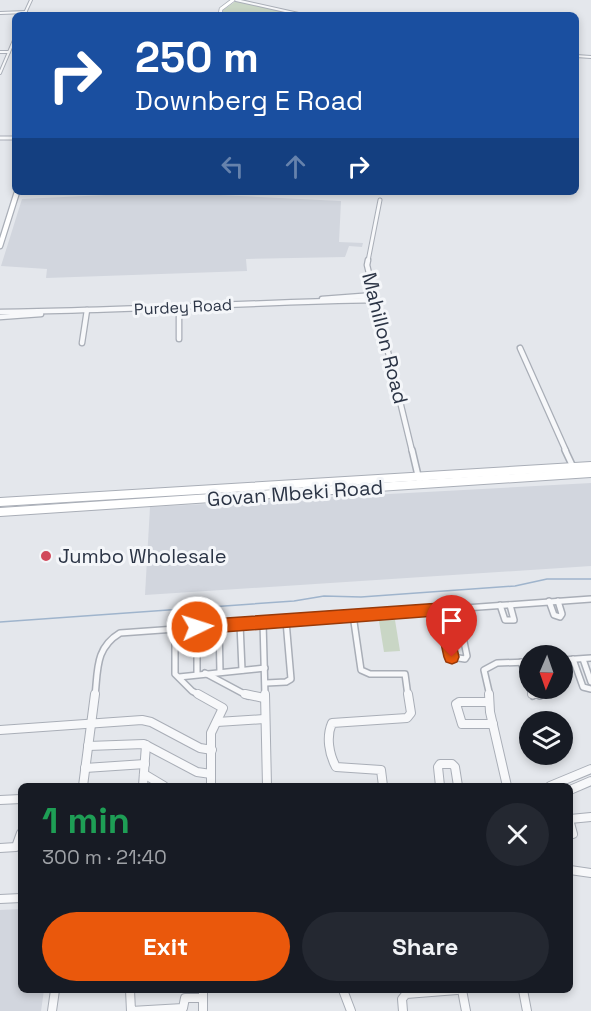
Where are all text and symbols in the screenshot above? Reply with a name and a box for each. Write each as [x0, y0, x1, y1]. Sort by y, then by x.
text: 250 m [135, 31, 259, 84]
icon: right [36, 36, 114, 114]
text: Downberg E Road [135, 83, 363, 118]
icon: left [216, 150, 249, 183]
icon: ahead [279, 150, 312, 183]
icon: right [342, 150, 375, 183]
street label: Mahillon Road [356, 270, 414, 406]
street label: Purdey Road [133, 294, 233, 320]
street label: Govan Mbeki Road [206, 474, 384, 512]
place label: Jumbo Wholesale [58, 543, 227, 569]
marker: Jumbo Wholesale [39, 549, 53, 563]
position arrow [165, 595, 229, 659]
pin [426, 595, 477, 657]
icon: arrive [435, 604, 468, 637]
north arrow [519, 645, 573, 699]
map controls [519, 645, 573, 765]
button: layers [519, 711, 573, 765]
text: 1 min [42, 798, 130, 844]
button: close [486, 803, 549, 866]
text: 300 m · 21:40 [42, 844, 167, 870]
button: Exit [42, 912, 290, 981]
button: Share [302, 912, 549, 981]

